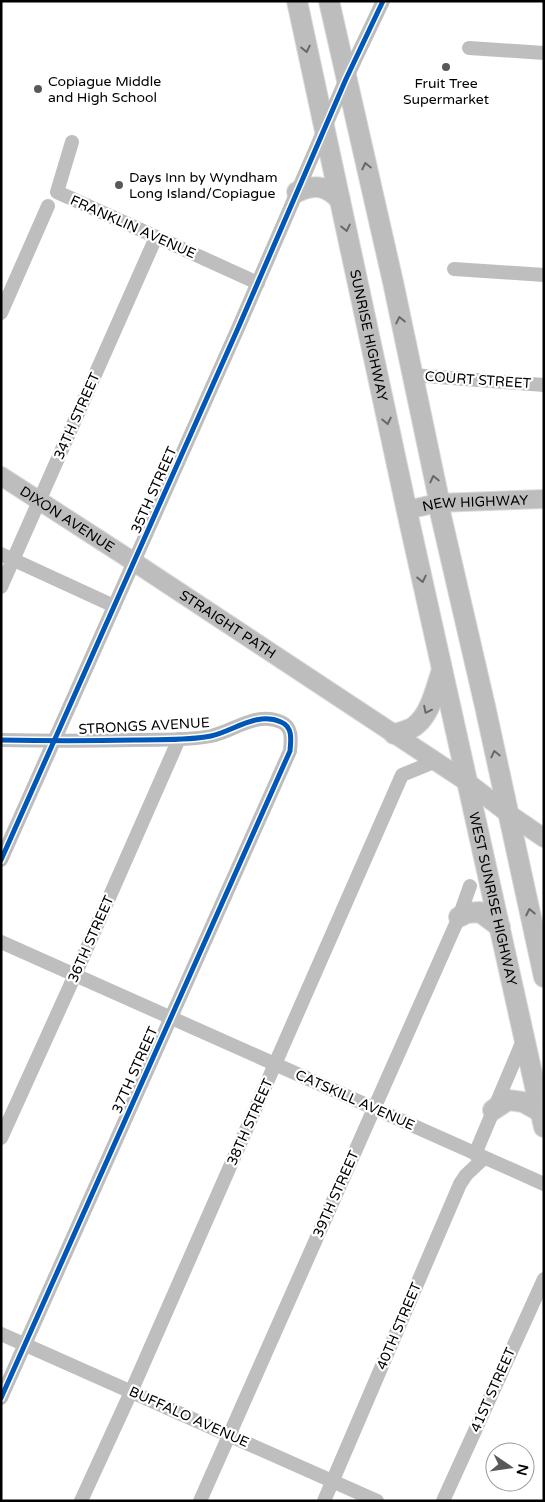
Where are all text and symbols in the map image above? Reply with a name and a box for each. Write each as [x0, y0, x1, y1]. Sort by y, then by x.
one-way arrow [301, 45, 311, 53]
marker: Fruit Tree Supermarket [440, 61, 452, 73]
place label: Copiague Middle and High School [48, 73, 161, 106]
place label: Fruit Tree Supermarket [403, 75, 490, 108]
marker: Copiague Middle and High School [32, 83, 44, 95]
one-way arrow [361, 162, 372, 171]
place label: Days Inn by Wyndham Long Island/Copiague [129, 169, 278, 202]
marker: Days Inn by Wyndham Long Island/Copiague [113, 179, 125, 191]
street label: FRANKLIN AVENUE [68, 192, 199, 262]
one-way arrow [340, 223, 350, 232]
street label: SUNRISE HIGHWAY [347, 268, 392, 403]
one-way arrow [396, 315, 406, 324]
street label: COURT STREET [424, 368, 532, 392]
street label: 34TH STREET [50, 369, 104, 462]
one-way arrow [381, 416, 392, 425]
street label: 35TH STREET [127, 443, 181, 536]
one-way arrow [430, 474, 440, 483]
street label: DIXON AVENUE [17, 482, 118, 556]
street label: NEW HIGHWAY [421, 491, 529, 515]
one-way arrow [416, 575, 427, 584]
street label: STRAIGHT PATH [177, 586, 279, 662]
one-way arrow [422, 705, 433, 714]
street label: STRONGS AVENUE [78, 714, 210, 738]
one-way arrow [490, 749, 501, 758]
street label: WEST SUNRISE HIGHWAY [466, 810, 521, 987]
street label: 36TH STREET [64, 892, 118, 985]
one-way arrow [525, 908, 536, 917]
street label: 37TH STREET [108, 1023, 162, 1116]
street label: CATSKILL AVENUE [293, 1066, 417, 1134]
street label: 38TH STREET [223, 1075, 277, 1168]
street label: 39TH STREET [309, 1147, 363, 1240]
street label: 40TH STREET [373, 1279, 425, 1372]
street label: 41ST STREET [467, 1345, 519, 1435]
street label: BUFFALO AVENUE [126, 1383, 252, 1451]
north arrow [485, 1442, 535, 1492]
text: N [513, 1462, 532, 1477]

